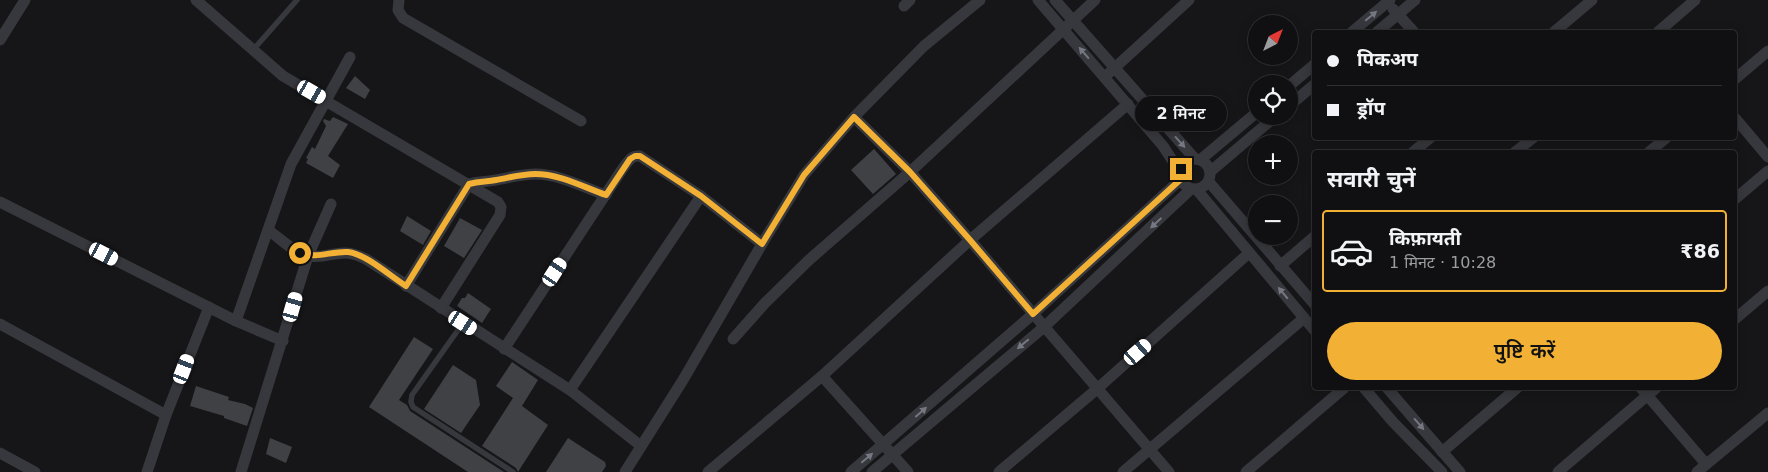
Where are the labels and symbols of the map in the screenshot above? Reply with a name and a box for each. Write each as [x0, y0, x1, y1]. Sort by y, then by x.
one-way arrow [1364, 11, 1377, 22]
north arrow [1248, 15, 1298, 65]
one-way arrow [1078, 47, 1089, 60]
car [295, 78, 328, 106]
callout: 2 मिनट [1135, 96, 1227, 132]
one-way arrow [1174, 135, 1185, 148]
route end [1170, 158, 1192, 180]
one-way arrow [1150, 217, 1162, 229]
car [87, 241, 120, 267]
route start [289, 242, 311, 264]
car [540, 255, 569, 289]
one-way arrow [1278, 287, 1289, 300]
car [281, 291, 304, 323]
car [446, 309, 479, 337]
car [1121, 336, 1154, 368]
one-way arrow [1017, 339, 1030, 350]
car [171, 352, 196, 386]
one-way arrow [914, 407, 927, 418]
one-way arrow [1413, 418, 1424, 431]
one-way arrow [860, 453, 873, 464]

